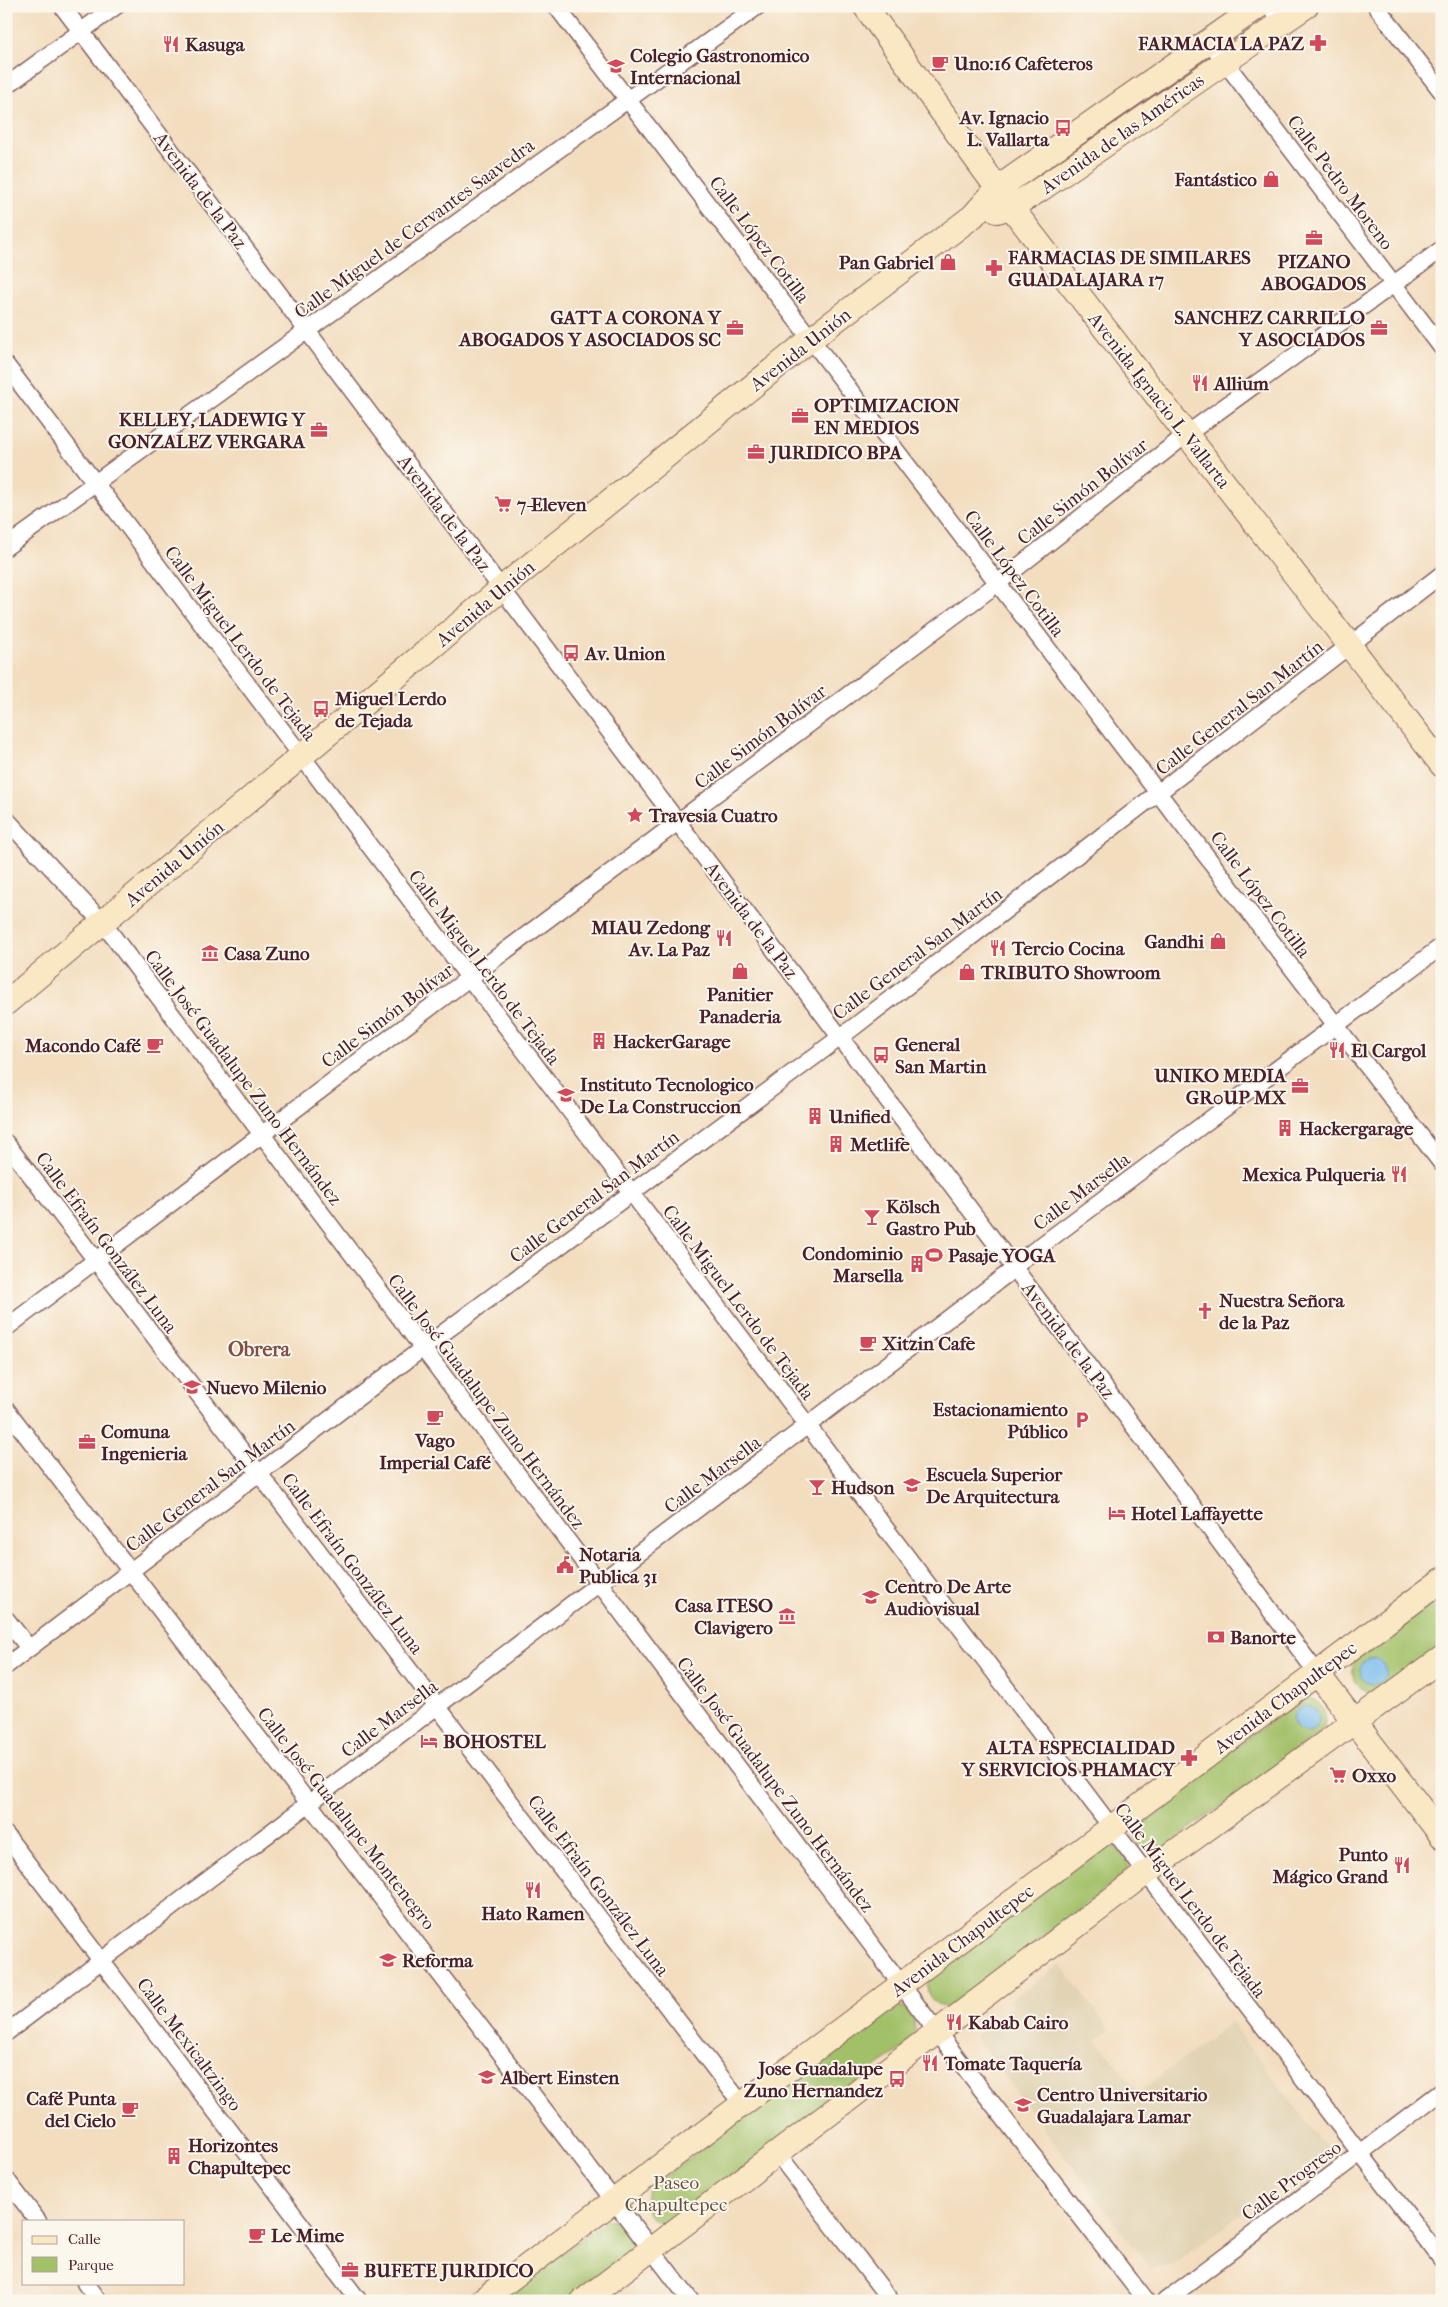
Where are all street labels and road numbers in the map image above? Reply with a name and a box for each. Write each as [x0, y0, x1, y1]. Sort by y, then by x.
street label: Avenida de las Américas [1036, 69, 1208, 199]
street label: Calle Pedro Moreno [1283, 111, 1398, 254]
street label: Avenida de la Paz [149, 127, 251, 253]
street label: Calle Miguel de Cervantes Saavedra [290, 134, 539, 323]
street label: Calle López Cotilla [704, 172, 814, 307]
street label: Avenida Unión [745, 304, 855, 397]
street label: Avenida Ignacio L. Vallarta [1083, 307, 1235, 493]
street label: Calle Simón Bolívar [1013, 433, 1153, 550]
street label: Avenida de la Paz [393, 450, 495, 576]
street label: Calle López Cotilla [959, 506, 1069, 641]
street label: Calle Miguel Lerdo de Tejada [160, 542, 321, 746]
street label: Avenida Unión [431, 556, 539, 652]
street label: Calle General San Martín [1152, 636, 1328, 780]
street label: Calle Simón Bolívar [690, 679, 832, 794]
street label: Avenida Unión [120, 816, 228, 912]
street label: Calle López Cotilla [1205, 827, 1315, 962]
street label: Avenida de la Paz [700, 857, 802, 983]
street label: Calle Miguel Lerdo de Tejada [404, 866, 565, 1070]
street label: Calle General San Martín [829, 883, 1007, 1025]
street label: Calle José Guadalupe Zuno Hernández [140, 946, 346, 1209]
street label: Calle Simón Bolívar [317, 958, 459, 1073]
street label: Calle General San Martín [506, 1126, 684, 1268]
street label: Calle Efraín González Luna [31, 1148, 182, 1338]
street label: Calle Marsella [1029, 1148, 1134, 1235]
street label: Calle Miguel Lerdo de Tejada [658, 1201, 819, 1405]
street label: Calle José Guadalupe Zuno Hernández [383, 1270, 589, 1533]
street label: Avenida de la Paz [1017, 1277, 1119, 1403]
street label: Calle General San Martín [122, 1415, 300, 1557]
street label: Calle Marsella [660, 1431, 765, 1518]
street label: Calle Efraín González Luna [277, 1469, 428, 1659]
street label: Avenida Chapultepec [1209, 1637, 1361, 1759]
street label: Calle José Guadalupe Zuno Hernández [672, 1653, 878, 1916]
street label: Calle Marsella [337, 1675, 442, 1762]
street label: Calle José Guadalupe Montenegro [253, 1703, 440, 1934]
street label: Calle Efraín González Luna [523, 1791, 674, 1981]
street label: Calle Miguel Lerdo de Tejada [1110, 1799, 1271, 2003]
street label: Avenida Chapultepec [886, 1880, 1038, 2002]
street label: Calle Mexicaltzingo [132, 1974, 247, 2116]
street label: Calle Progreso [1238, 2136, 1346, 2225]

